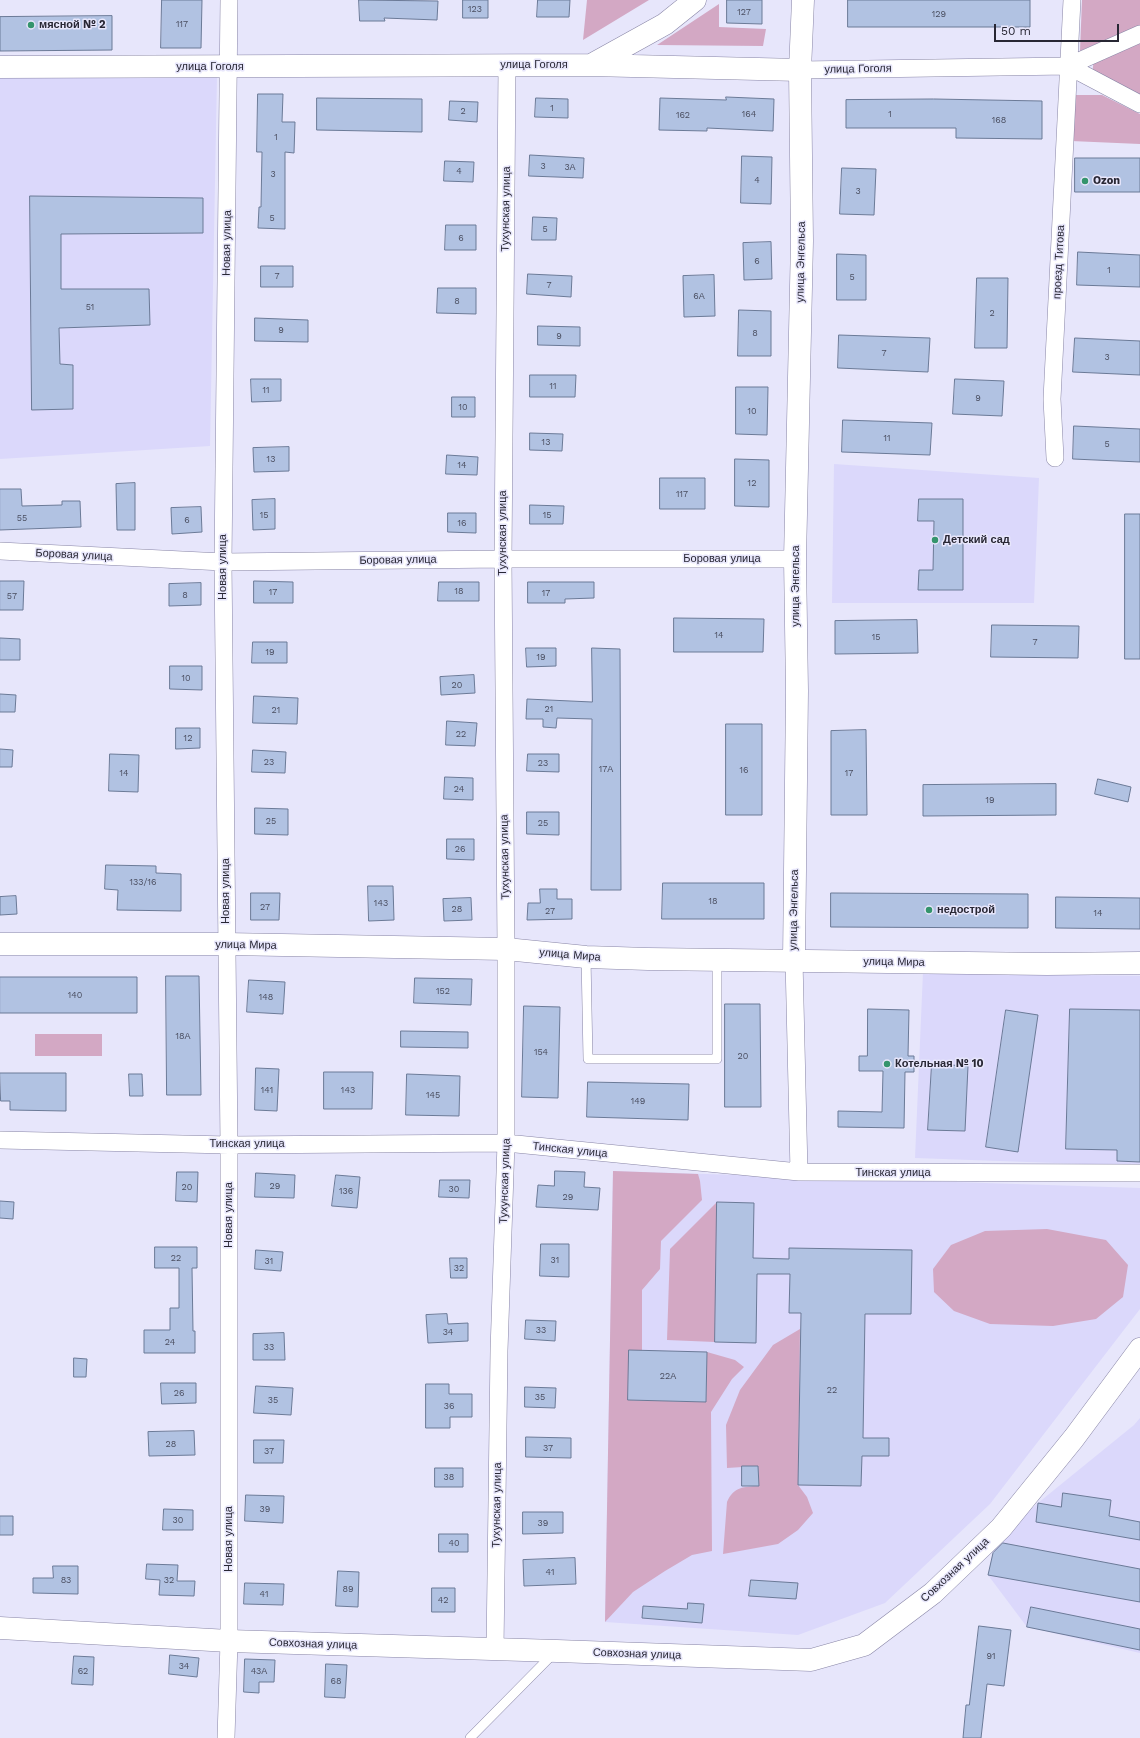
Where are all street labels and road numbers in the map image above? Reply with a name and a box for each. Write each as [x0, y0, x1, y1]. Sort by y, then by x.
street label: улица Гоголя [500, 58, 568, 72]
street label: улица Гоголя [176, 60, 244, 74]
street label: улица Гоголя [824, 62, 892, 76]
street label: Тухунская улица [499, 166, 513, 252]
street label: Новая улица [220, 210, 234, 276]
street label: улица Энгельса [794, 221, 808, 303]
street label: проезд Титова [1050, 225, 1068, 299]
street label: Тухунская улица [496, 490, 510, 576]
street label: Новая улица [216, 534, 230, 600]
street label: улица Энгельса [789, 545, 803, 627]
street label: Боровая улица [35, 546, 113, 564]
street label: Боровая улица [683, 552, 761, 566]
street label: Боровая улица [359, 553, 437, 567]
street label: Тухунская улица [498, 814, 512, 900]
street label: Новая улица [219, 858, 233, 924]
street label: улица Энгельса [787, 869, 801, 951]
street label: улица Мира [215, 938, 277, 952]
street label: улица Мира [539, 946, 601, 964]
street label: улица Мира [863, 955, 925, 969]
street label: Тинская улица [209, 1137, 285, 1151]
street label: Тухунская улица [497, 1138, 513, 1224]
street label: Тинская улица [532, 1140, 608, 1160]
street label: Тинская улица [855, 1166, 931, 1180]
street label: Новая улица [222, 1182, 236, 1248]
street label: Тухунская улица [490, 1462, 504, 1548]
street label: Новая улица [222, 1506, 236, 1572]
street label: Совхозная улица [918, 1535, 992, 1605]
street label: Совхозная улица [269, 1636, 357, 1652]
street label: Совхозная улица [593, 1646, 681, 1662]

